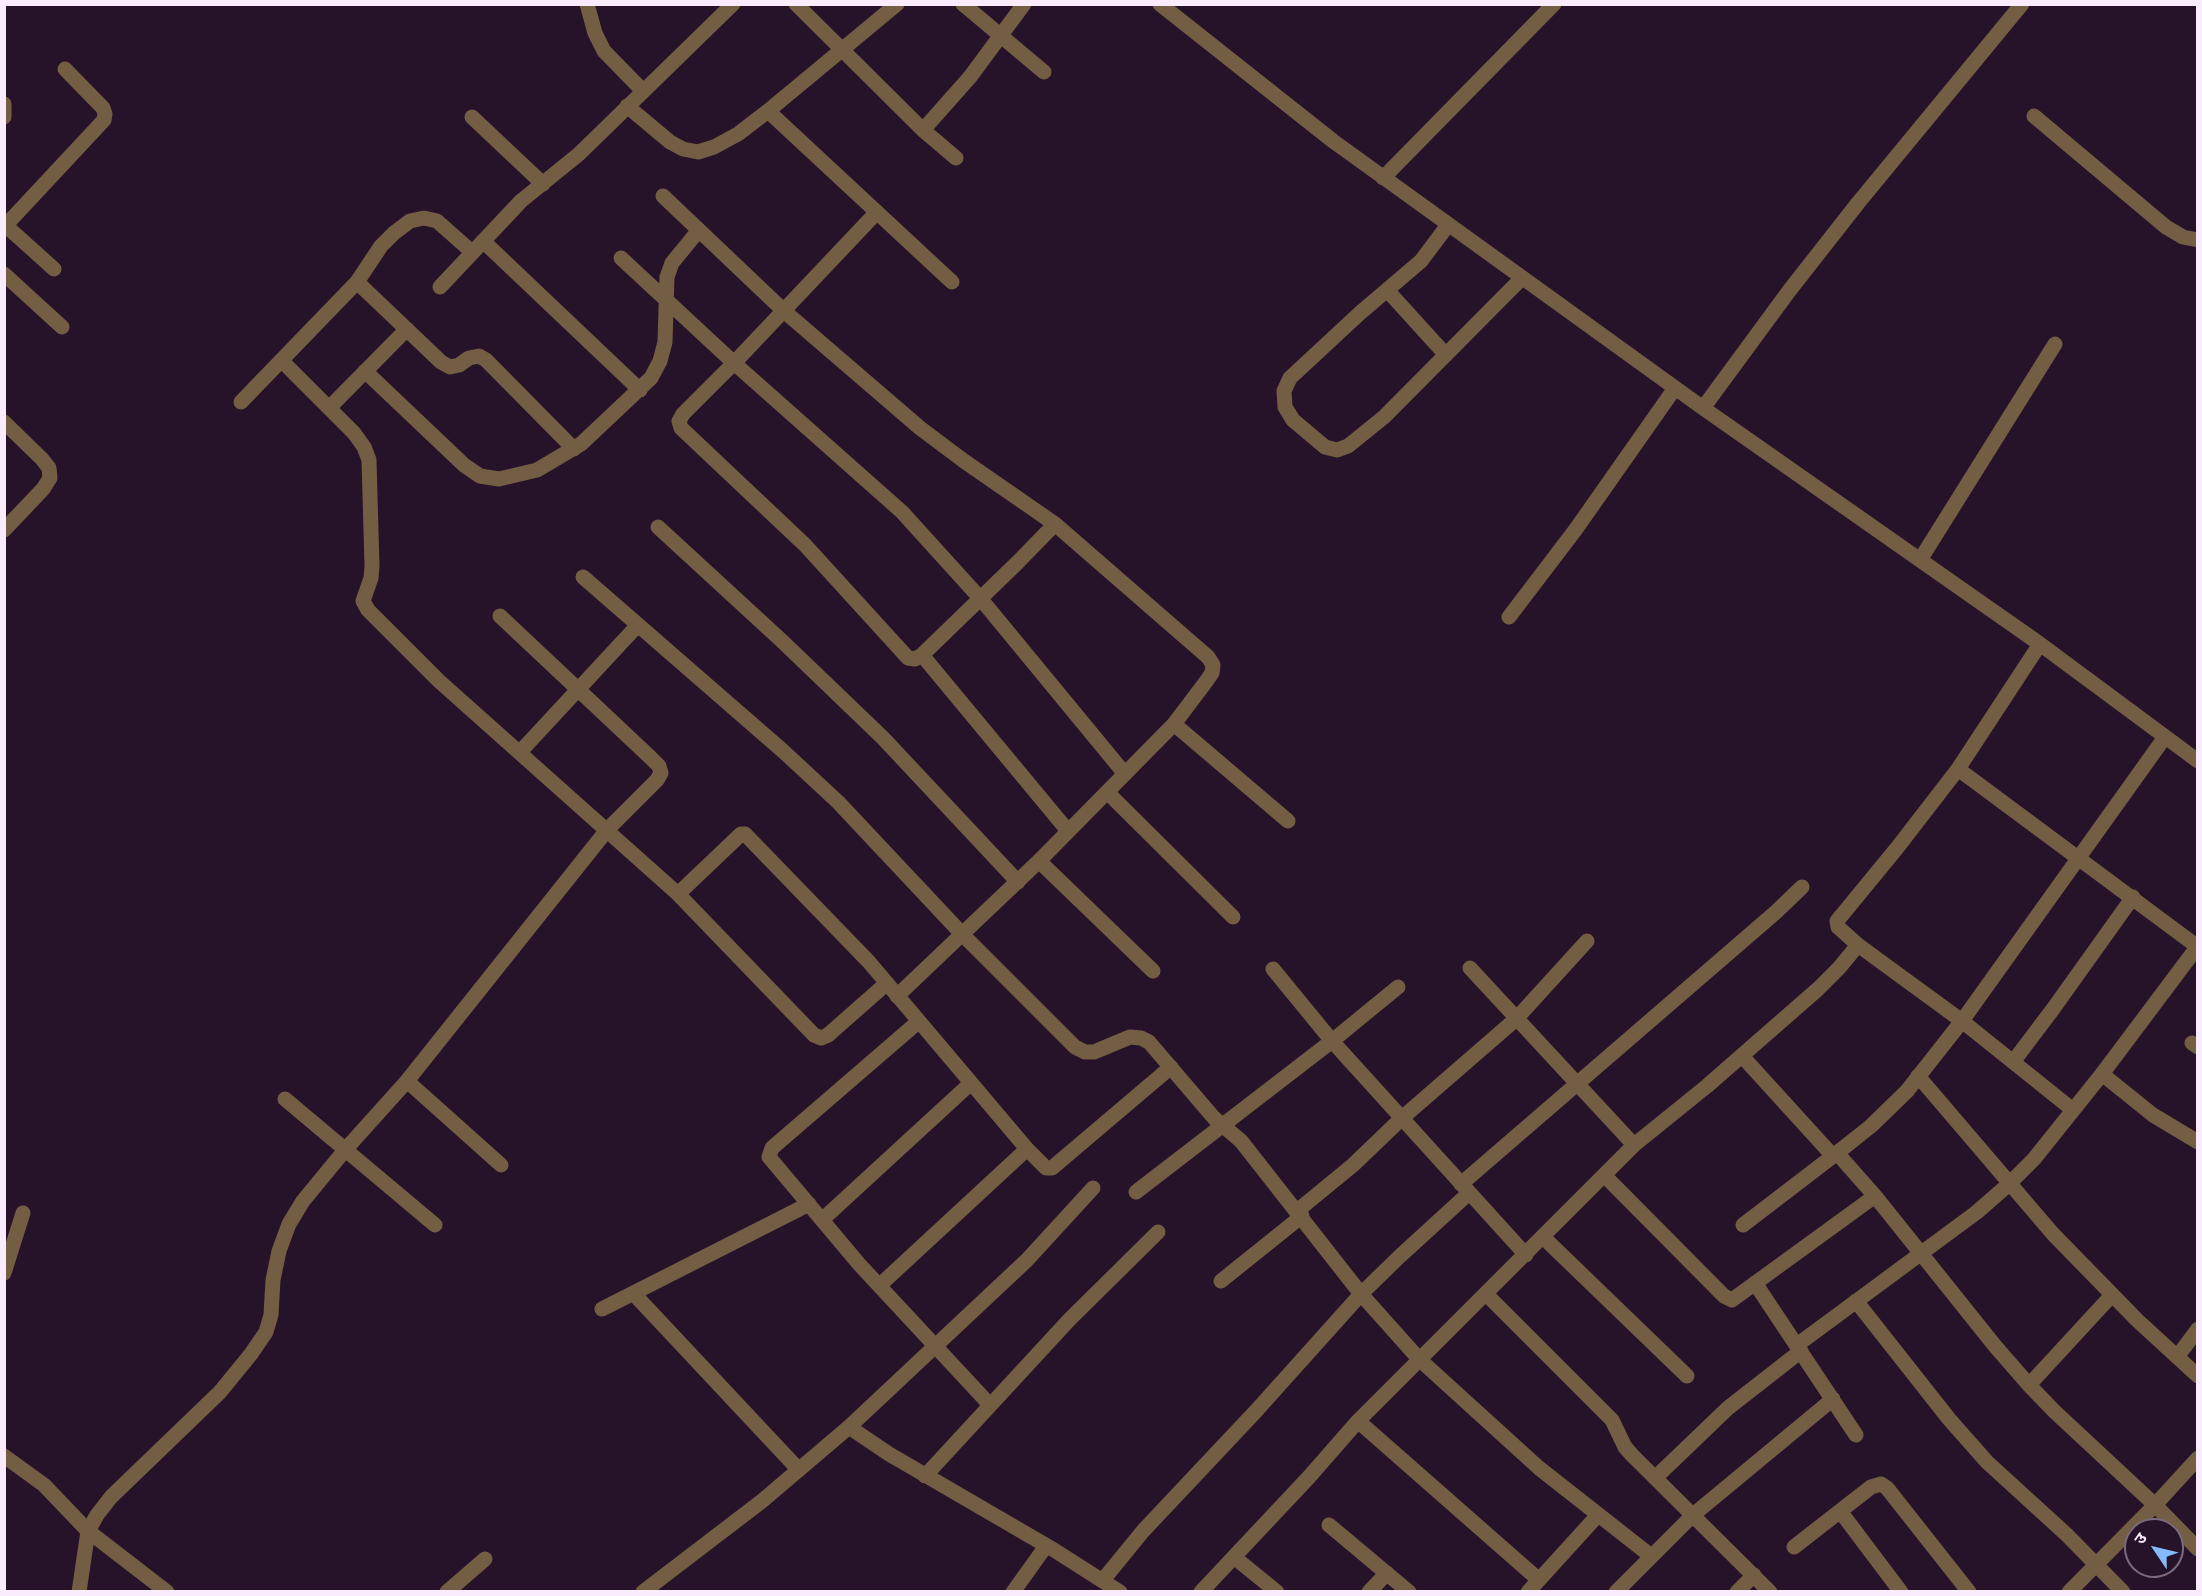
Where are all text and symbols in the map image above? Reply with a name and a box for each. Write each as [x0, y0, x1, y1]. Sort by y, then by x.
north arrow [2124, 1518, 2184, 1578]
text: उ [2129, 1529, 2152, 1548]

